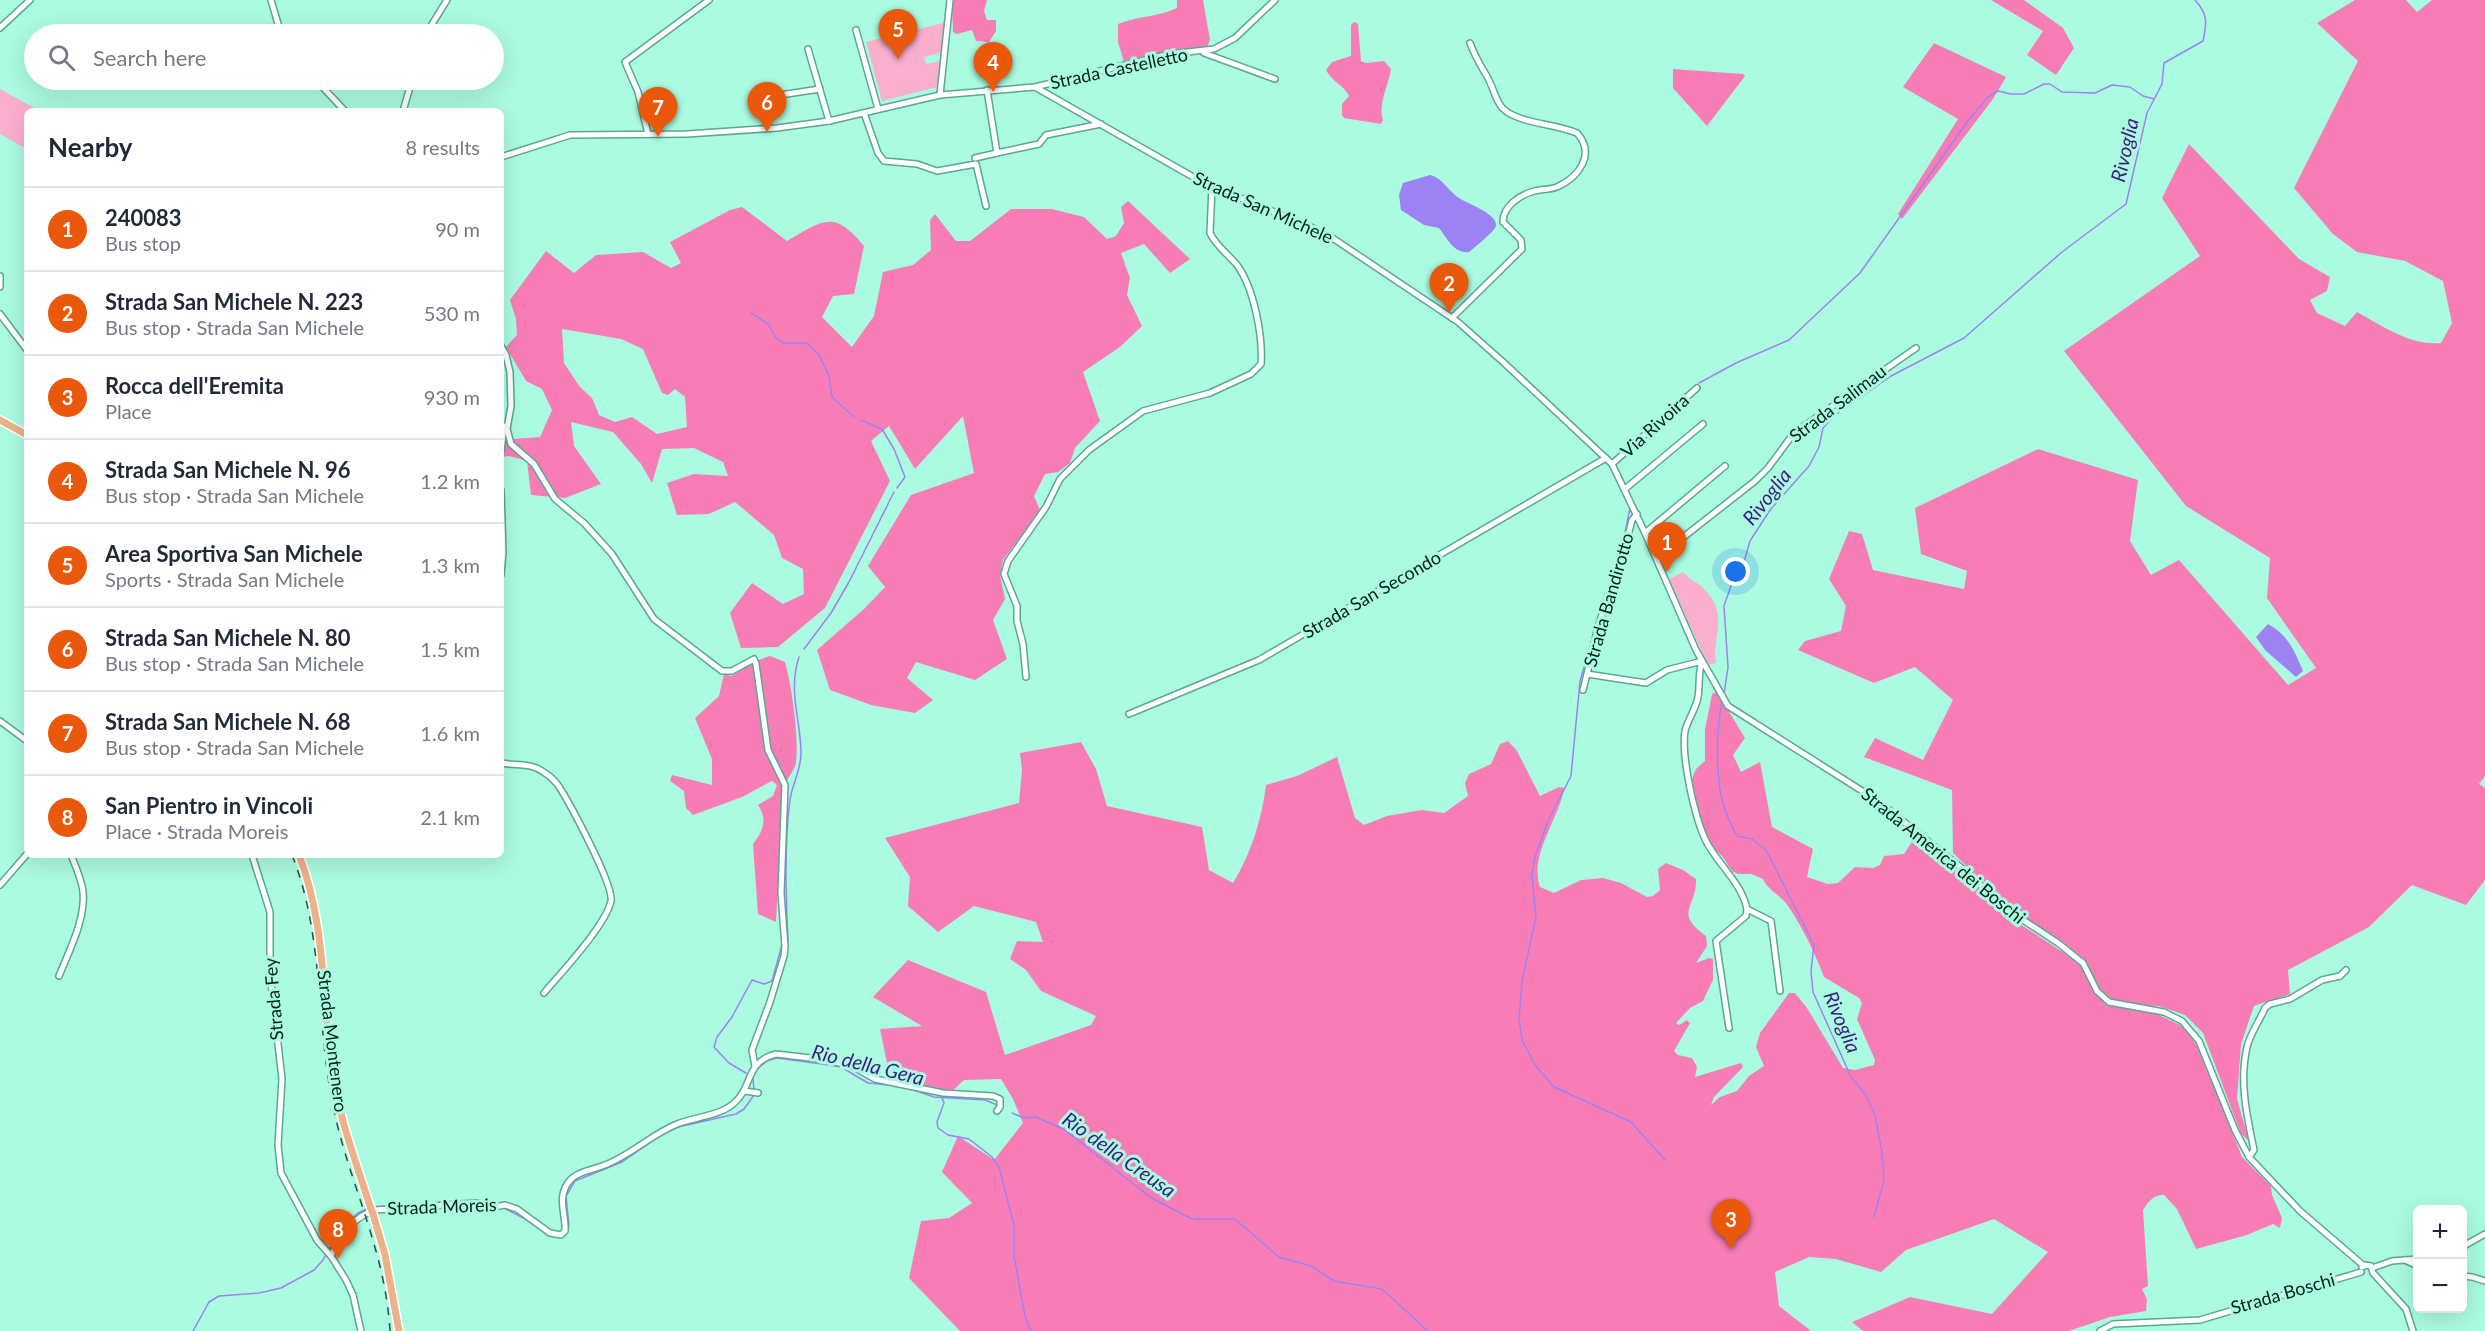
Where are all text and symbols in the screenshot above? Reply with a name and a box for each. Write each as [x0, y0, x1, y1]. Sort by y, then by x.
pin: 5 [878, 10, 918, 59]
search box [24, 24, 504, 90]
icon: search [45, 41, 78, 74]
pin: 4 [974, 42, 1012, 92]
street label: Strada Castelletto [1048, 43, 1189, 93]
text: Search here [93, 44, 206, 71]
pin: 6 [748, 82, 786, 132]
pin: 7 [638, 88, 678, 137]
water label: Rivoglia [2105, 116, 2143, 184]
text: Nearby [48, 131, 133, 163]
text: 8 results [405, 135, 480, 159]
street label: Strada San Michele [1190, 166, 1337, 248]
text: 240083 [105, 204, 182, 231]
text: 1 [62, 217, 73, 241]
text: 90 m [435, 217, 480, 241]
text: Bus stop [105, 231, 181, 255]
pin: 2 [1430, 264, 1468, 313]
text: Strada San Michele N. 223 [105, 288, 363, 315]
text: 2 [62, 301, 73, 325]
text: 530 m [424, 301, 480, 325]
text: Bus stop · Strada San Michele [105, 315, 364, 339]
street label: Strada Salimau [1785, 360, 1890, 447]
text: Rocca dell'Eremita [105, 372, 284, 399]
text: 3 [62, 385, 73, 409]
text: 930 m [424, 385, 480, 409]
street label: Via Rivoira [1616, 389, 1693, 462]
text: Place [105, 399, 152, 423]
text: Strada San Michele N. 96 [105, 456, 350, 483]
water label: Rivoglia [1737, 463, 1796, 529]
text: 4 [62, 469, 73, 493]
text: 1.2 km [420, 469, 480, 493]
text: Bus stop · Strada San Michele [105, 483, 364, 507]
pin: 1 [1648, 522, 1686, 572]
street label: Strada Bandirotto [1578, 530, 1638, 669]
text: Area Sportiva San Michele [105, 540, 363, 567]
street label: Strada San Secondo [1298, 546, 1445, 643]
text: 5 [62, 553, 73, 577]
text: 1.3 km [420, 553, 480, 577]
your location [1721, 557, 1750, 586]
text: Sports · Strada San Michele [105, 567, 344, 591]
text: Strada San Michele N. 80 [105, 624, 350, 651]
text: 6 [62, 637, 73, 661]
text: 1.5 km [420, 637, 480, 661]
text: Bus stop · Strada San Michele [105, 651, 364, 675]
text: Strada San Michele N. 68 [105, 708, 350, 735]
text: 7 [62, 721, 73, 745]
text: 1.6 km [420, 721, 480, 745]
text: Bus stop · Strada San Michele [105, 735, 364, 759]
street label: Strada America dei Boschi [1857, 782, 2030, 928]
text: San Pientro in Vincoli [105, 792, 313, 819]
text: 8 [62, 805, 73, 829]
text: 2.1 km [420, 805, 480, 829]
text: Place · Strada Moreis [105, 819, 288, 843]
street label: Strada Fey [258, 956, 288, 1041]
street label: Strada Montenero [313, 968, 353, 1113]
water label: Rivoglia [1819, 987, 1867, 1056]
water label: Rio della Gera [810, 1038, 927, 1090]
water label: Rio della Creusa [1058, 1106, 1181, 1202]
street label: Strada Moreis [387, 1193, 497, 1219]
pin: 3 [1712, 1200, 1750, 1249]
map controls [2413, 1205, 2467, 1313]
button: + [2413, 1205, 2467, 1259]
pin: 8 [318, 1210, 358, 1259]
button: − [2413, 1259, 2467, 1313]
street label: Strada Boschi [2228, 1268, 2337, 1318]

